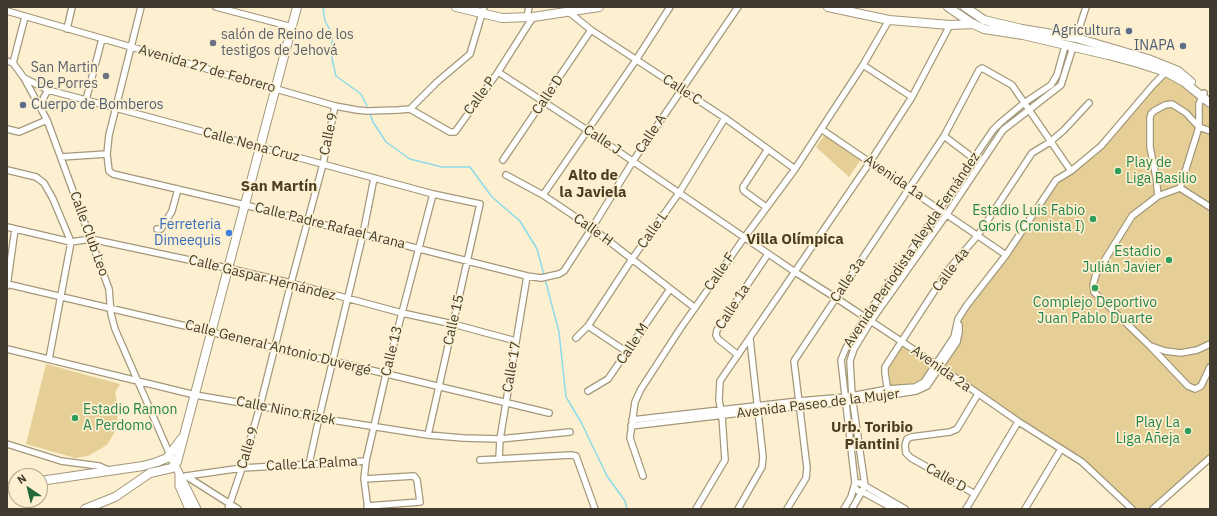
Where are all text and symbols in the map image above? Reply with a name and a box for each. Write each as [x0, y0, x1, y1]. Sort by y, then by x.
place label: Agricultura [1052, 23, 1121, 39]
marker: Agricultura [1124, 26, 1134, 36]
place label: salón de Reino de los testigos de Jehová [221, 27, 354, 60]
marker: salón de Reino de los testigos de Jehová [208, 38, 218, 48]
place label: INAPA [1134, 38, 1175, 54]
street label: Avenida 27 de Febrero [137, 41, 277, 97]
marker: INAPA [1178, 41, 1188, 51]
place label: San Martin De Porres [31, 60, 98, 92]
marker: San Martin De Porres [101, 71, 111, 81]
street label: Calle C [659, 71, 705, 109]
street label: Calle D [529, 72, 567, 118]
street label: Calle P [461, 74, 499, 118]
place label: Cuerpo de Bomberos [31, 97, 164, 113]
marker: Cuerpo de Bomberos [18, 100, 28, 110]
street label: Calle 9 [316, 111, 342, 157]
street label: Calle A [632, 111, 670, 157]
street label: Calle J [580, 121, 624, 159]
street label: Calle Nena Cruz [201, 124, 301, 166]
street label: Avenida Periodista Aleyda Fernández [840, 149, 984, 351]
street label: Avenida 1a [861, 152, 927, 204]
place label: Play de Liga Basilio [1126, 155, 1197, 188]
marker: Play de Liga Basilio [1113, 166, 1123, 176]
district label: Alto de la Javiela [559, 167, 627, 202]
district label: San Martín [241, 178, 317, 196]
street label: Calle Club Leo [66, 189, 112, 279]
street label: Calle Padre Rafael Arana [253, 199, 407, 253]
place label: Estadio Luis Fabio Goris (Cronista I) [972, 203, 1085, 236]
street label: Calle L [634, 208, 672, 252]
street label: Calle H [570, 210, 616, 250]
marker: Estadio Luis Fabio Goris (Cronista I) [1088, 214, 1098, 224]
place label: Ferreteria Dimeequis [154, 217, 221, 250]
marker: Ferreteria Dimeequis [224, 228, 234, 238]
district label: Villa Olímpica [746, 231, 844, 249]
place label: Estadio Julián Javier [1082, 244, 1161, 276]
street label: Calle 4a [929, 245, 973, 295]
street label: Calle F [701, 250, 739, 294]
street label: Calle Gaspar Hernández [187, 252, 337, 304]
street label: Calle 3a [827, 254, 869, 306]
marker: Estadio Julián Javier [1164, 255, 1174, 265]
street label: Calle 1a [712, 281, 754, 333]
marker: Complejo Deportivo Juan Pablo Duarte [1090, 283, 1100, 293]
street label: Calle 15 [440, 293, 468, 347]
place label: Complejo Deportivo Juan Pablo Duarte [1033, 295, 1157, 328]
street label: Calle General Antonio Duvergé [183, 317, 373, 379]
street label: Calle M [613, 320, 653, 368]
street label: Calle 13 [378, 324, 406, 378]
street label: Calle 17 [499, 340, 525, 394]
street label: Avenida 2a [908, 342, 974, 396]
street label: Avenida Paseo de la Mujer [735, 386, 901, 422]
street label: Calle Nino Rizek [235, 393, 337, 429]
place label: Estadio Ramon A Perdomo [83, 402, 177, 434]
marker: Estadio Ramon A Perdomo [70, 413, 80, 423]
place label: Play La Liga Añeja [1116, 415, 1180, 448]
district label: Urb. Toribio Piantini [831, 419, 913, 454]
street label: Calle 9 [234, 425, 262, 471]
marker: Play La Liga Añeja [1183, 426, 1193, 436]
street label: Calle La Palma [266, 453, 358, 475]
street label: Calle D [923, 460, 969, 496]
north arrow [8, 468, 48, 508]
text: N [14, 471, 29, 487]

